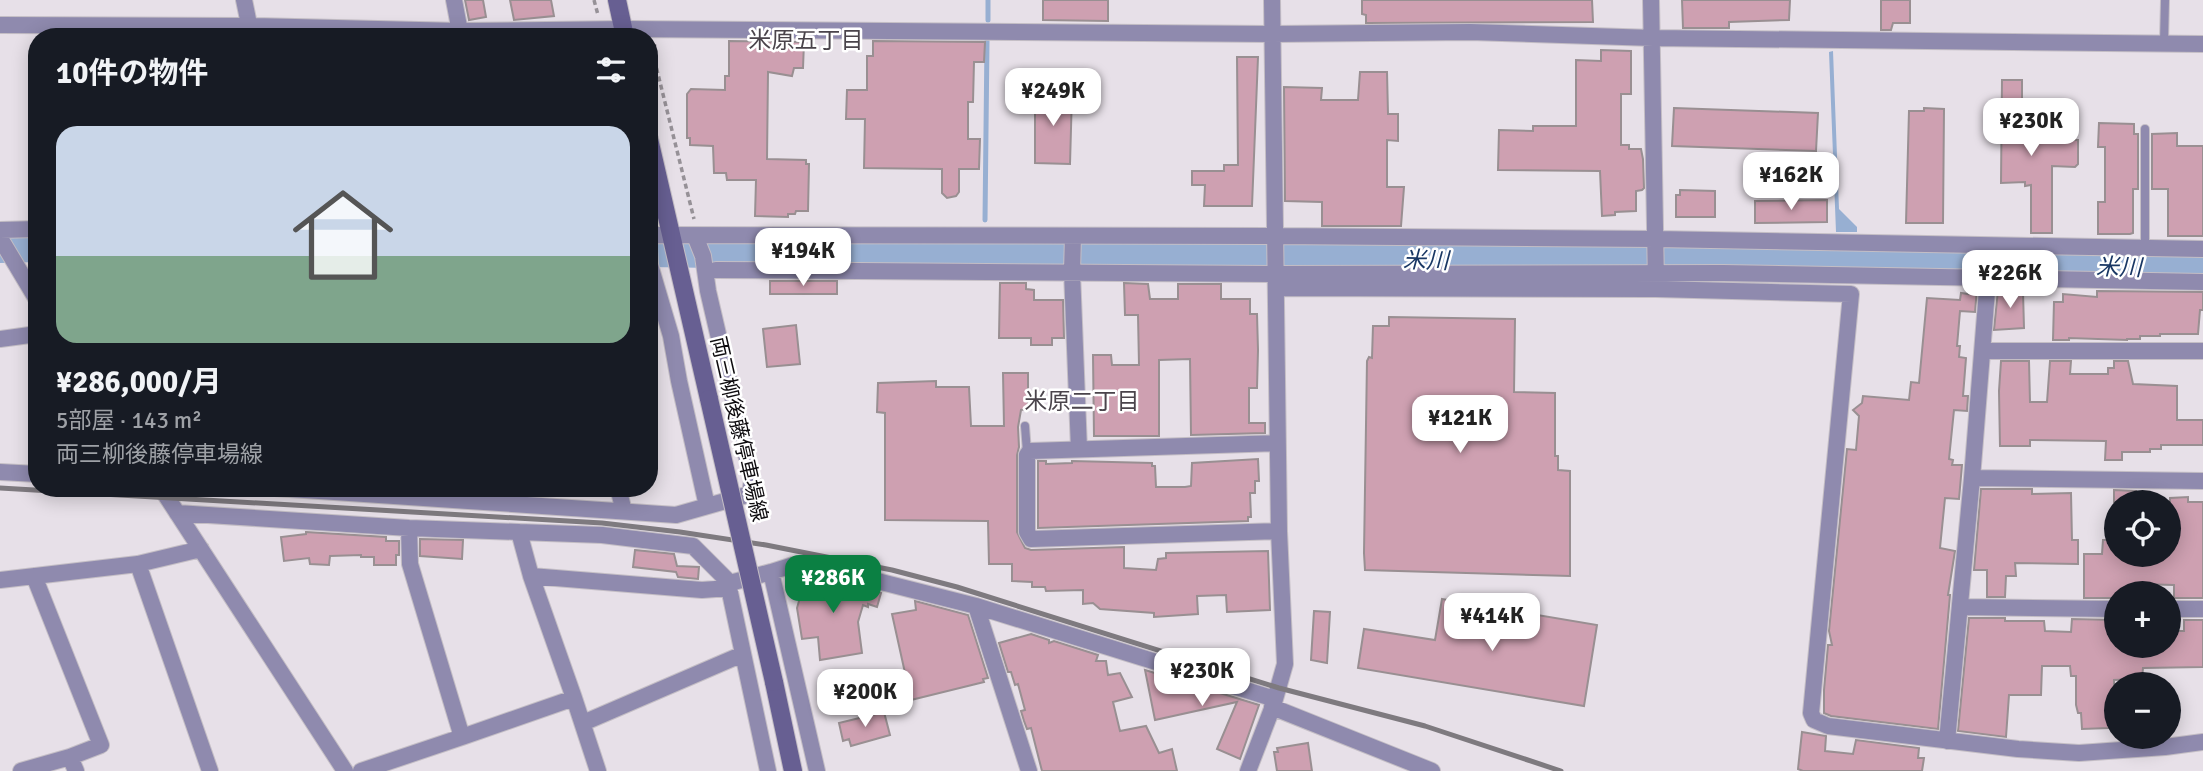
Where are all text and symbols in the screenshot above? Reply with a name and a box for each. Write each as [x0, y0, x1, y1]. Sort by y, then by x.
district label: 米原五丁目 [749, 26, 864, 55]
icon: filters [592, 51, 630, 89]
text: 10件の物件 [56, 55, 208, 92]
pin: ¥249K [1004, 68, 1102, 128]
text: ¥249K [1021, 76, 1085, 105]
pin: ¥230K [1982, 99, 2080, 158]
text: ¥230K [1999, 106, 2063, 135]
pin: ¥162K [1742, 152, 1840, 212]
text: ¥162K [1759, 160, 1823, 189]
icon: home [280, 172, 406, 298]
pin: ¥194K [754, 229, 852, 288]
text: ¥194K [771, 236, 835, 265]
water label: 米川 [1403, 246, 1452, 275]
pin: ¥226K [1961, 250, 2059, 310]
water label: 米川 [2096, 253, 2145, 282]
text: ¥226K [1978, 258, 2042, 287]
street label: 両三柳後藤停車場線 [705, 334, 773, 524]
text: ¥286,000/月 [56, 364, 222, 401]
district label: 米原二丁目 [1025, 387, 1140, 416]
pin: ¥121K [1411, 396, 1509, 455]
text: ¥121K [1428, 403, 1492, 432]
text: 5部屋 · 143 m² [56, 406, 202, 435]
text: 両三柳後藤停車場線 [56, 440, 263, 469]
map controls [2104, 490, 2181, 749]
button: locate [2104, 490, 2181, 567]
pin: ¥286K [784, 556, 882, 615]
text: ¥286K [801, 563, 865, 592]
button: + [2104, 581, 2181, 658]
pin: ¥414K [1443, 594, 1541, 653]
text: ¥414K [1460, 601, 1524, 630]
pin: ¥230K [1153, 648, 1251, 708]
text: ¥230K [1170, 656, 1234, 685]
pin: ¥200K [816, 670, 914, 729]
button: − [2104, 672, 2181, 749]
text: ¥200K [833, 677, 897, 706]

